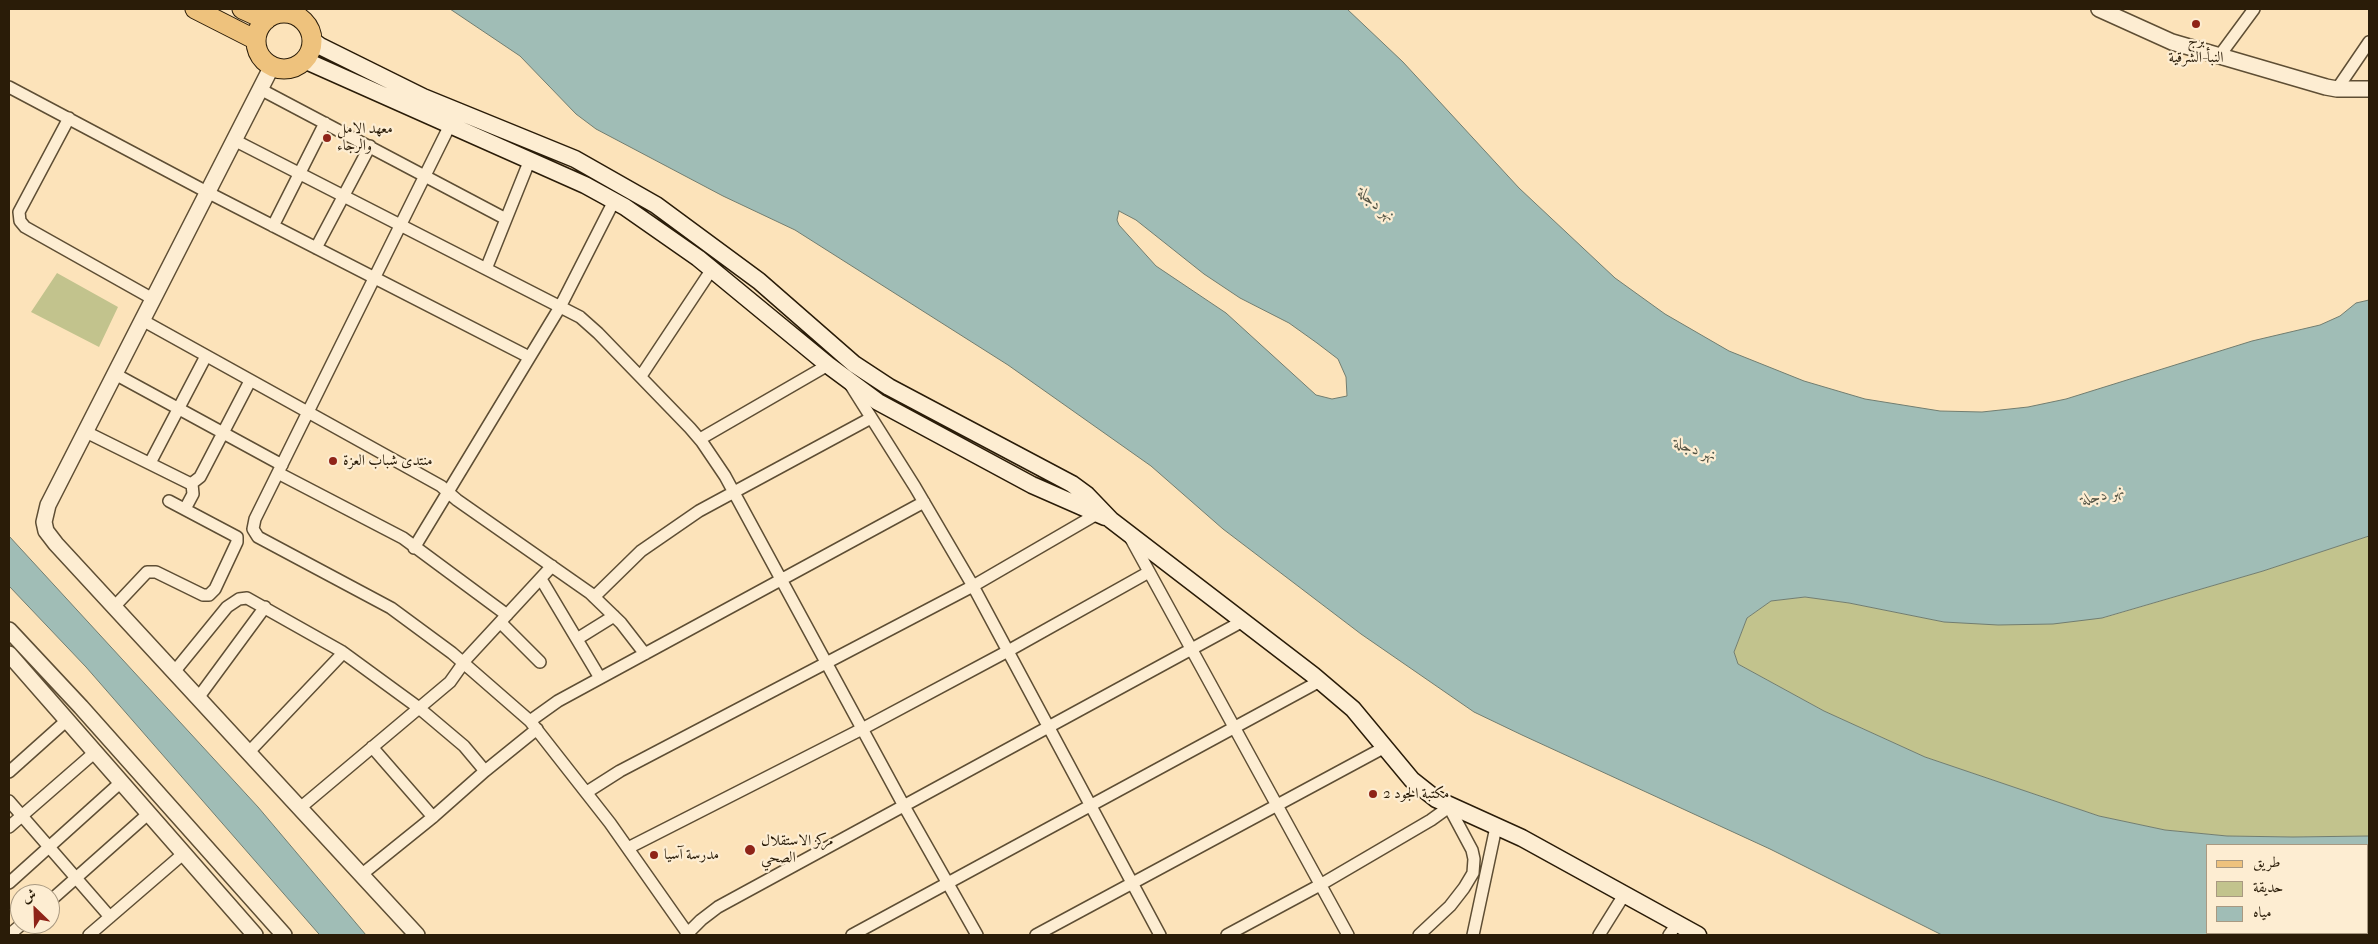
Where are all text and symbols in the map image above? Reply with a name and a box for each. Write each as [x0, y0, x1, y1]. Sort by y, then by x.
marker: برج النبأ-الشرقية [2190, 18, 2202, 30]
place label: برج النبأ-الشرقية [2168, 32, 2224, 67]
place label: معهد الامل والرجاء [337, 120, 393, 155]
marker: معهد الامل والرجاء [321, 132, 333, 144]
water label: نهر دجلة [1353, 184, 1399, 226]
water label: نهر دجلة [1671, 434, 1719, 466]
place label: منتدى شباب العزة [343, 452, 433, 470]
marker: منتدى شباب العزة [327, 455, 339, 467]
water label: نهر دجلة [2079, 481, 2127, 511]
place label: مكتبة الجود 2 [1383, 785, 1449, 803]
marker: مكتبة الجود 2 [1367, 788, 1379, 800]
place label: مركز الاستقلال الصحي [761, 832, 833, 867]
marker: مركز الاستقلال الصحي [743, 843, 757, 857]
legend [2206, 844, 2368, 934]
place label: مدرسة آسيا [664, 846, 719, 864]
marker: مدرسة آسيا [648, 849, 660, 861]
text: طريق [2253, 853, 2280, 871]
text: حديقة [2253, 878, 2283, 896]
north arrow [10, 884, 60, 934]
text: ش [19, 885, 39, 906]
text: مياه [2253, 903, 2271, 921]

